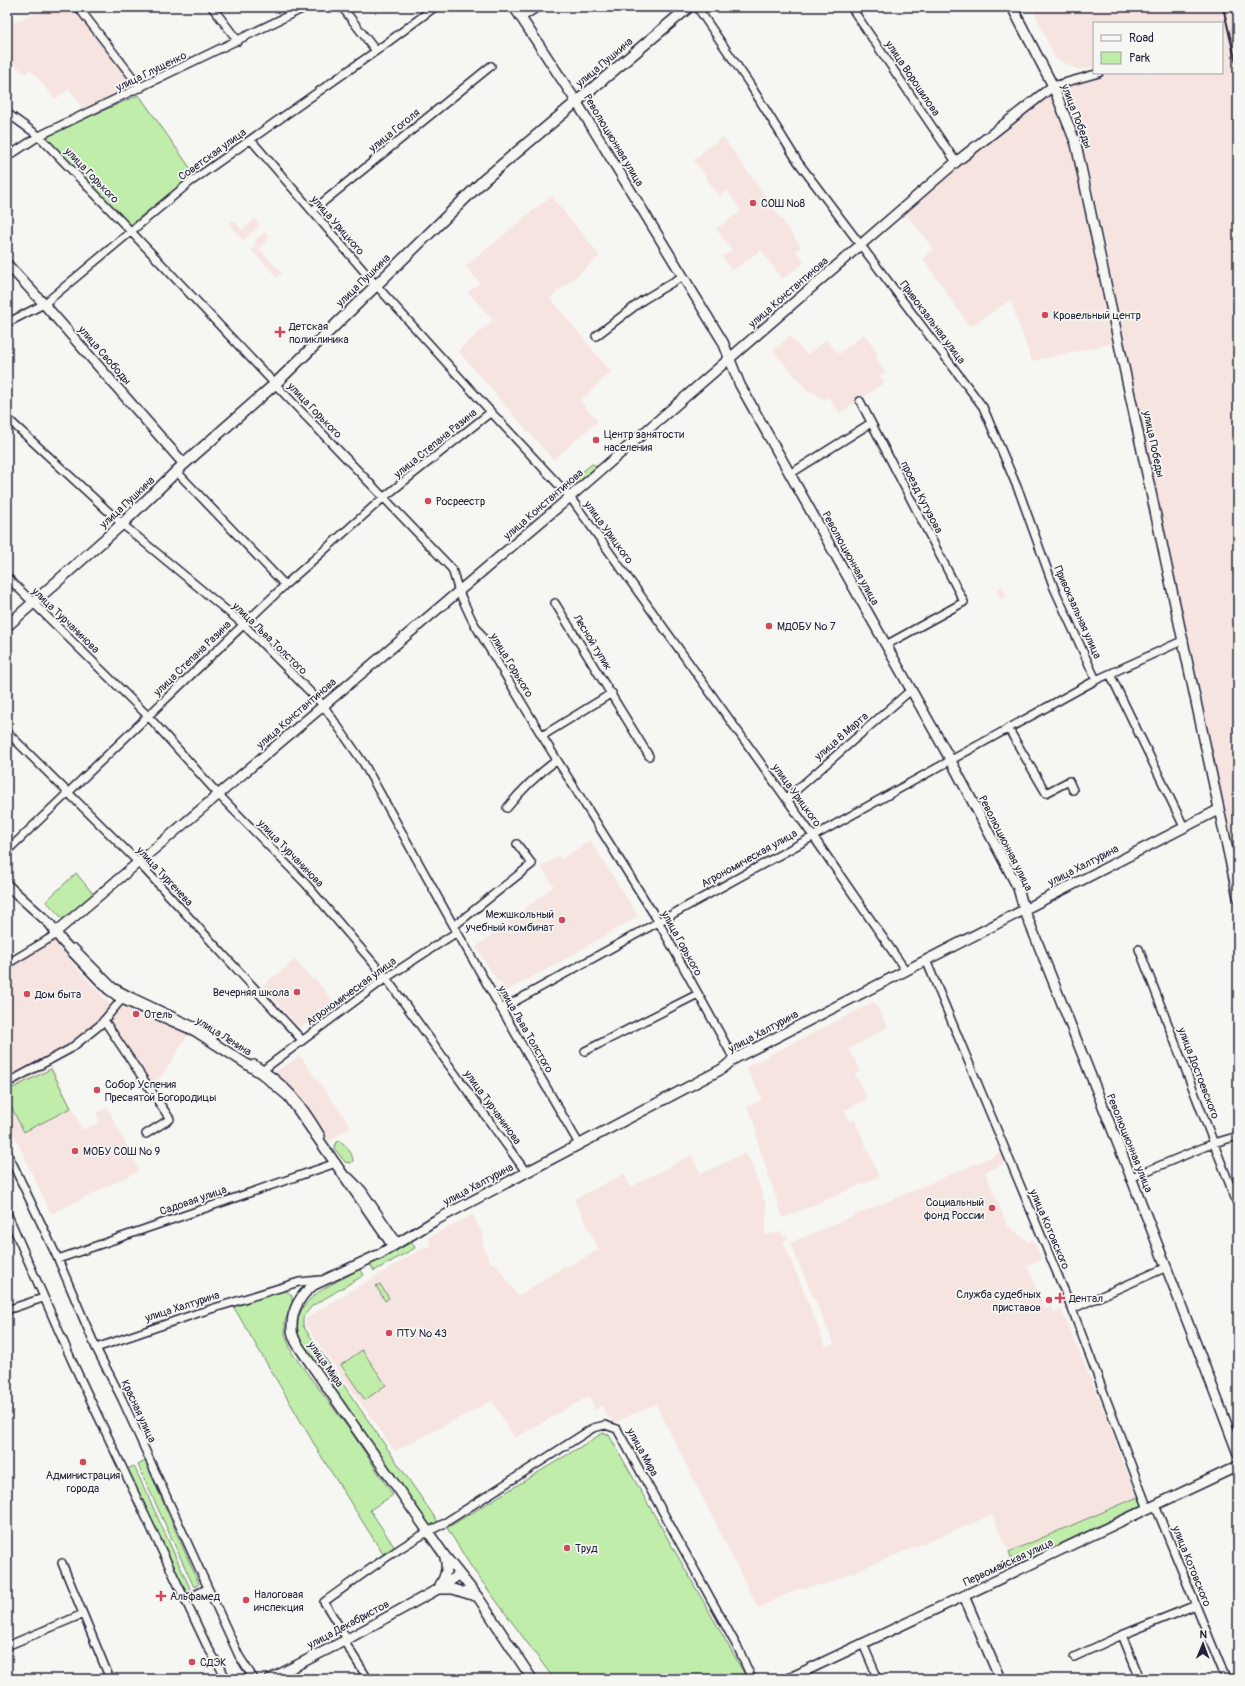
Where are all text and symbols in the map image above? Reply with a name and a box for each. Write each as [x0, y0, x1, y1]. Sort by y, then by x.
legend [1093, 22, 1223, 74]
text: Road [1129, 31, 1154, 46]
street label: улица Пушкина [573, 35, 635, 91]
street label: улица Ворошилова [882, 37, 943, 118]
street label: улица Глущенко [113, 49, 189, 95]
text: Park [1129, 51, 1150, 66]
street label: улица Победы [1058, 81, 1095, 150]
street label: Революционная улица [581, 92, 646, 189]
street label: улица Гоголя [366, 106, 422, 155]
street label: Советская улица [176, 126, 249, 183]
street label: улица Горького [61, 144, 122, 206]
street label: улица Урицкого [308, 192, 367, 258]
place label: СОШ №8 [761, 197, 805, 210]
marker: СОШ №8 [748, 198, 758, 208]
street label: улица Пушкина [333, 251, 393, 310]
street label: улица Константинова [745, 254, 831, 331]
street label: Привокзальная улица [897, 278, 968, 366]
place label: Кровельный центр [1053, 309, 1141, 322]
marker: Кровельный центр [1040, 310, 1050, 320]
place label: Детская поликлиника [288, 320, 349, 346]
street label: улица Свободы [75, 322, 134, 387]
marker: Детская поликлиника [274, 326, 286, 338]
street label: улица Горького [284, 379, 345, 441]
street label: улица Степана Разина [391, 406, 479, 481]
street label: улица Победы [1140, 409, 1167, 479]
place label: Центр занятости населения [604, 428, 684, 454]
marker: Центр занятости населения [591, 435, 601, 445]
street label: проезд Кутузова [898, 459, 945, 536]
street label: улица Константинова [500, 466, 586, 543]
street label: улица Пушкина [97, 474, 157, 532]
place label: Росреестр [436, 495, 485, 508]
marker: Росреестр [423, 496, 433, 506]
street label: улица Урицкого [581, 497, 636, 566]
street label: Революционная улица [819, 509, 882, 607]
street label: Привокзальная улица [1051, 564, 1104, 661]
street label: улица Турчанинова [28, 584, 102, 656]
street label: улица Льва Толстого [229, 599, 310, 677]
street label: Лесной тупик [570, 611, 615, 673]
street label: улица Степана Разина [150, 618, 234, 699]
place label: МДОБУ № 7 [777, 620, 836, 633]
marker: МДОБУ № 7 [764, 621, 774, 631]
street label: улица Горького [487, 630, 536, 700]
street label: улица Константинова [253, 675, 339, 752]
street label: улица 8 Марта [811, 710, 871, 764]
street label: улица Урицкого [769, 760, 824, 829]
street label: Революционная улица [976, 793, 1035, 893]
street label: улица Турчанинова [254, 816, 326, 890]
street label: Агрономическая улица [699, 827, 800, 890]
street label: улица Халтурина [1045, 842, 1121, 889]
street label: улица Тургенева [133, 843, 195, 909]
place label: Межшкольный учебный комбинат [465, 908, 554, 934]
street label: улица Горького [658, 908, 705, 978]
marker: Межшкольный учебный комбинат [557, 915, 567, 925]
street label: Агрономическая улица [304, 954, 399, 1028]
street label: улица Льва Толстого [495, 982, 556, 1075]
place label: Вечерняя школа [213, 986, 289, 999]
marker: Вечерняя школа [292, 987, 302, 997]
place label: Дом быта [34, 988, 81, 1001]
marker: Дом быта [22, 989, 32, 999]
place label: Отель [144, 1008, 173, 1021]
street label: улица Халтурина [725, 1008, 800, 1056]
marker: Отель [131, 1009, 141, 1019]
street label: улица Ленина [193, 1014, 254, 1059]
street label: улица Достоевского [1175, 1025, 1222, 1121]
street label: улица Турчанинова [461, 1067, 524, 1147]
place label: Собор Успения Пресвятой Богородицы [105, 1078, 216, 1104]
marker: Собор Успения Пресвятой Богородицы [92, 1085, 102, 1095]
street label: Революционная улица [1104, 1092, 1155, 1194]
place label: МОБУ СОШ № 9 [83, 1145, 160, 1158]
marker: МОБУ СОШ № 9 [70, 1146, 80, 1156]
street label: улица Халтурина [440, 1161, 515, 1209]
street label: Садовая улица [158, 1183, 228, 1218]
street label: улица Котовского [1026, 1186, 1072, 1271]
place label: Социальный фонд России [924, 1196, 984, 1222]
marker: Социальный фонд России [987, 1203, 997, 1213]
street label: улица Халтурина [142, 1288, 221, 1325]
place label: Служба судебных приставов [956, 1288, 1041, 1314]
marker: Дентал [1054, 1292, 1066, 1304]
place label: Дентал [1068, 1292, 1103, 1305]
marker: Служба судебных приставов [1044, 1295, 1054, 1305]
place label: ПТУ № 43 [397, 1327, 447, 1340]
marker: ПТУ № 43 [384, 1328, 394, 1338]
street label: улица Мира [305, 1338, 346, 1390]
street label: Красная улица [118, 1378, 159, 1445]
street label: улица Мира [624, 1425, 661, 1479]
marker: Администрация города [78, 1457, 88, 1467]
place label: Администрация города [46, 1469, 120, 1495]
street label: улица Котовского [1169, 1523, 1214, 1608]
street label: Первомайская улица [961, 1536, 1055, 1589]
place label: Труд [575, 1542, 598, 1555]
marker: Труд [562, 1543, 572, 1553]
place label: Налоговая инспекция [254, 1588, 304, 1614]
marker: Альфамед [155, 1590, 167, 1602]
place label: Альфамед [170, 1590, 221, 1603]
marker: Налоговая инспекция [241, 1595, 251, 1605]
street label: улица Декабристов [304, 1597, 391, 1652]
north arrow [1183, 1624, 1223, 1664]
text: N [1199, 1628, 1208, 1641]
place label: СДЭК [200, 1656, 226, 1669]
marker: СДЭК [187, 1657, 197, 1667]

